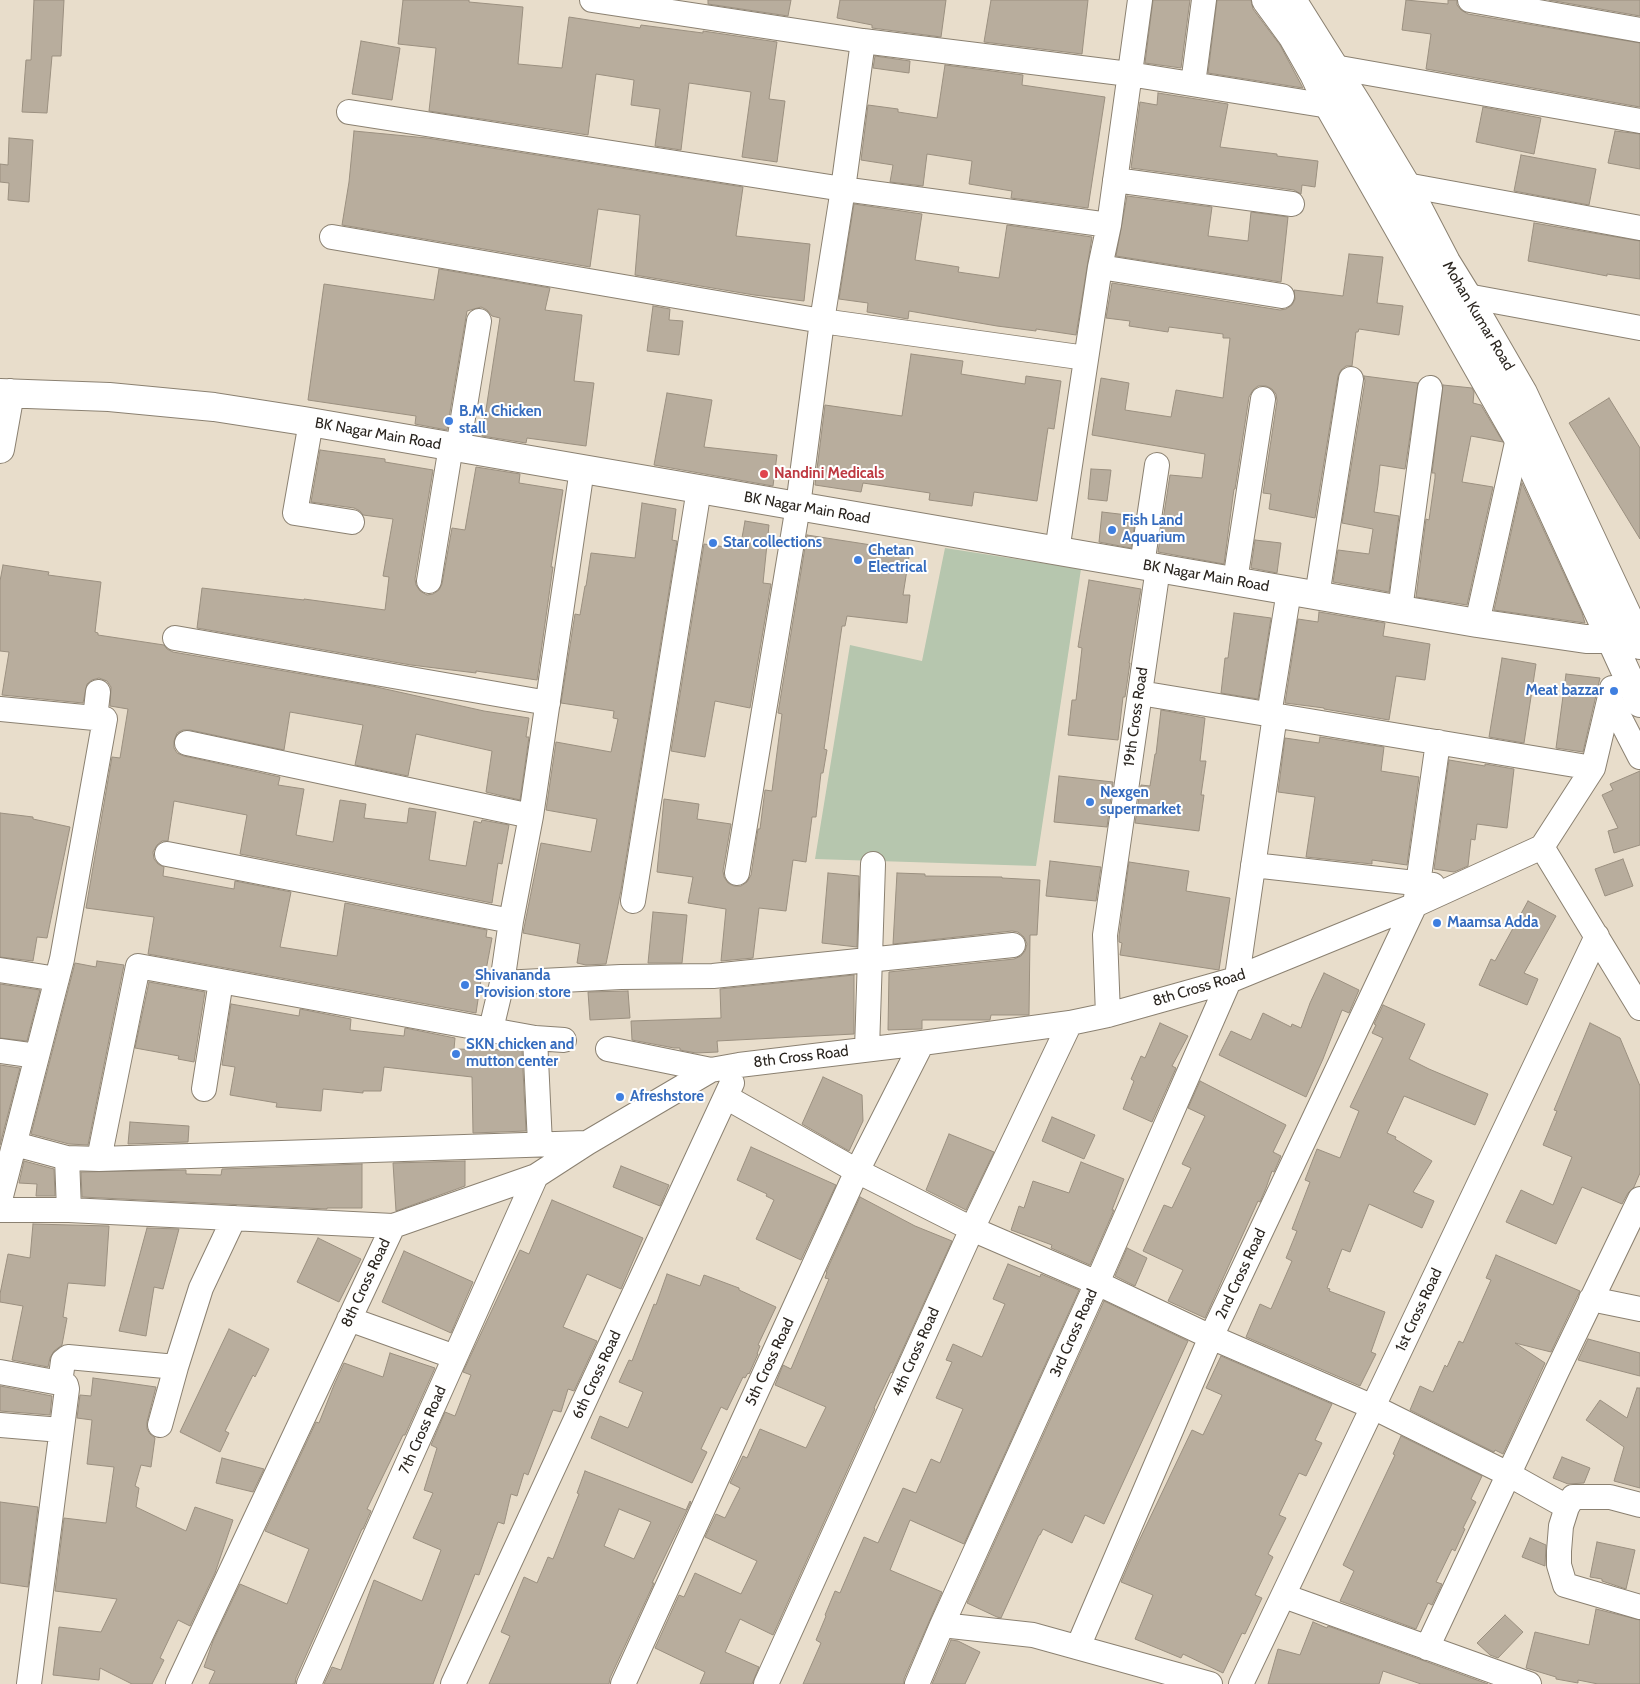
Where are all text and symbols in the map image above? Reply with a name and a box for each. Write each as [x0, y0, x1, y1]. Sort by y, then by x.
street label: Mohan Kumar Road [1438, 258, 1518, 374]
place label: B.M. Chicken stall [459, 403, 542, 438]
street label: BK Nagar Main Road [313, 414, 443, 454]
marker: B.M. Chicken stall [443, 415, 455, 427]
place label: Nandini Medicals [774, 465, 884, 483]
marker: Nandini Medicals [758, 468, 770, 480]
street label: BK Nagar Main Road [742, 488, 872, 528]
place label: Fish Land Aquarium [1122, 512, 1185, 547]
marker: Fish Land Aquarium [1106, 524, 1118, 536]
place label: Star collections [723, 534, 822, 552]
marker: Star collections [707, 537, 719, 549]
place label: Chetan Electrical [868, 542, 927, 577]
marker: Chetan Electrical [852, 554, 864, 566]
street label: BK Nagar Main Road [1141, 556, 1271, 596]
street label: 19th Cross Road [1120, 666, 1152, 768]
place label: Meat bazzar [1525, 682, 1604, 700]
marker: Meat bazzar [1608, 685, 1620, 697]
place label: Nexgen supermarket [1100, 784, 1181, 819]
marker: Nexgen supermarket [1084, 796, 1096, 808]
place label: Maamsa Adda [1447, 914, 1538, 932]
marker: Maamsa Adda [1431, 917, 1443, 929]
street label: 8th Cross Road [1151, 965, 1247, 1011]
place label: Shivananda Provision store [475, 967, 571, 1002]
marker: Shivananda Provision store [459, 979, 471, 991]
place label: SKN chicken and mutton center [466, 1036, 574, 1071]
street label: 8th Cross Road [752, 1042, 850, 1072]
marker: SKN chicken and mutton center [450, 1048, 462, 1060]
place label: Afreshstore [630, 1088, 704, 1106]
marker: Afreshstore [614, 1091, 626, 1103]
street label: 2nd Cross Road [1212, 1226, 1270, 1322]
street label: 8th Cross Road [338, 1236, 394, 1330]
street label: 1st Cross Road [1392, 1266, 1446, 1354]
street label: 3rd Cross Road [1047, 1286, 1101, 1380]
street label: 4th Cross Road [888, 1305, 944, 1399]
street label: 5th Cross Road [742, 1315, 798, 1409]
street label: 6th Cross Road [569, 1328, 625, 1422]
street label: 7th Cross Road [396, 1383, 450, 1477]

